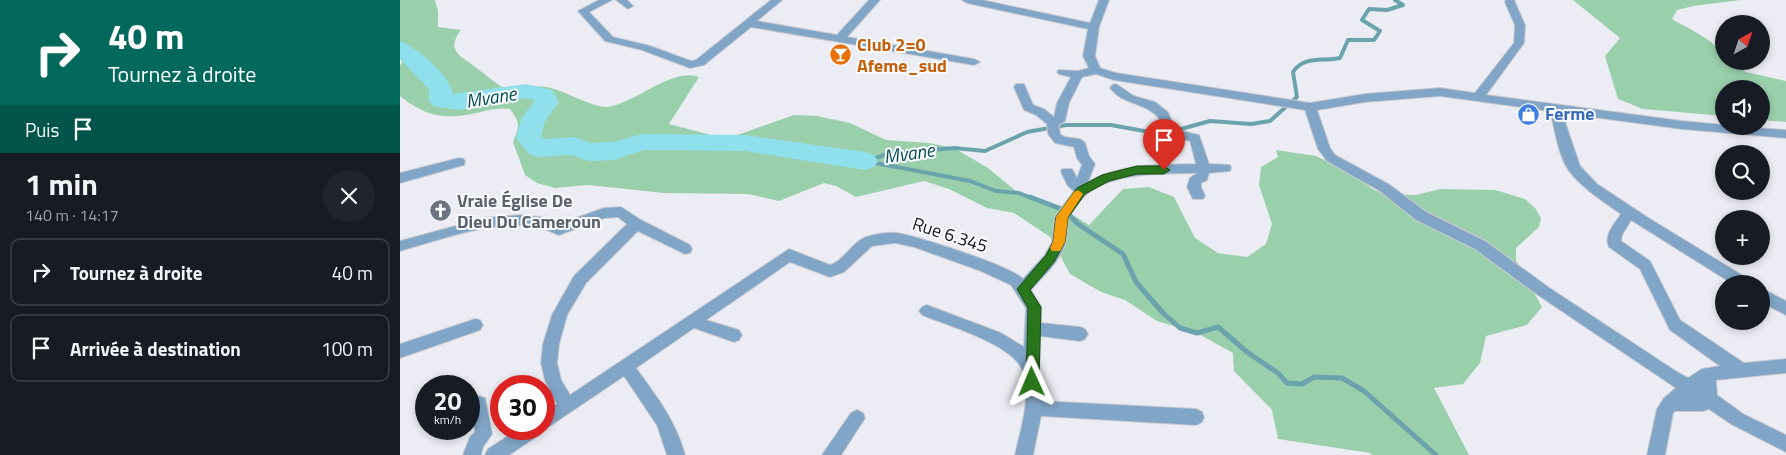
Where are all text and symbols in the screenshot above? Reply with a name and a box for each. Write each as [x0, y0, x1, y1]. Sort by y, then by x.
text: 40 m [108, 9, 184, 63]
north arrow [1715, 15, 1770, 70]
map controls [1715, 15, 1770, 330]
icon: right [25, 20, 90, 85]
place label: Club 2=0 Afeme_sud [857, 31, 947, 79]
bar icon: Club 2=0 Afeme_sud [829, 43, 853, 67]
text: Tournez à droite [108, 57, 256, 91]
water label: Mvane [463, 78, 520, 115]
button: sound [1715, 80, 1770, 135]
place label: Ferme [1545, 100, 1594, 127]
shop icon: Ferme [1517, 102, 1541, 126]
text: Puis [25, 115, 59, 144]
icon: arrive [69, 115, 97, 143]
pin [1143, 119, 1185, 170]
icon: arrive [1150, 126, 1178, 154]
water label: Mvane [882, 134, 937, 170]
button: search [1715, 145, 1770, 200]
text: 1 min [25, 161, 98, 207]
button: close [323, 170, 375, 222]
place label: Vraie Église De Dieu Du Cameroun [457, 187, 601, 235]
church icon: Vraie Église De Dieu Du Cameroun [429, 199, 453, 223]
text: 140 m · 14:17 [25, 203, 119, 227]
street label: Rue 6.345 [909, 210, 991, 259]
button: + [1715, 210, 1770, 265]
icon: right [27, 258, 55, 286]
text: Tournez à droite [70, 258, 202, 287]
text: 40 m [332, 258, 373, 287]
button: − [1715, 275, 1770, 330]
icon: arrive [27, 334, 55, 362]
text: Arrivée à destination [70, 334, 241, 363]
text: 100 m [321, 334, 373, 363]
position arrow [1005, 355, 1057, 407]
speed limit sign: 30 [490, 375, 555, 440]
text: 20 [433, 382, 462, 420]
text: km/h [434, 410, 461, 429]

